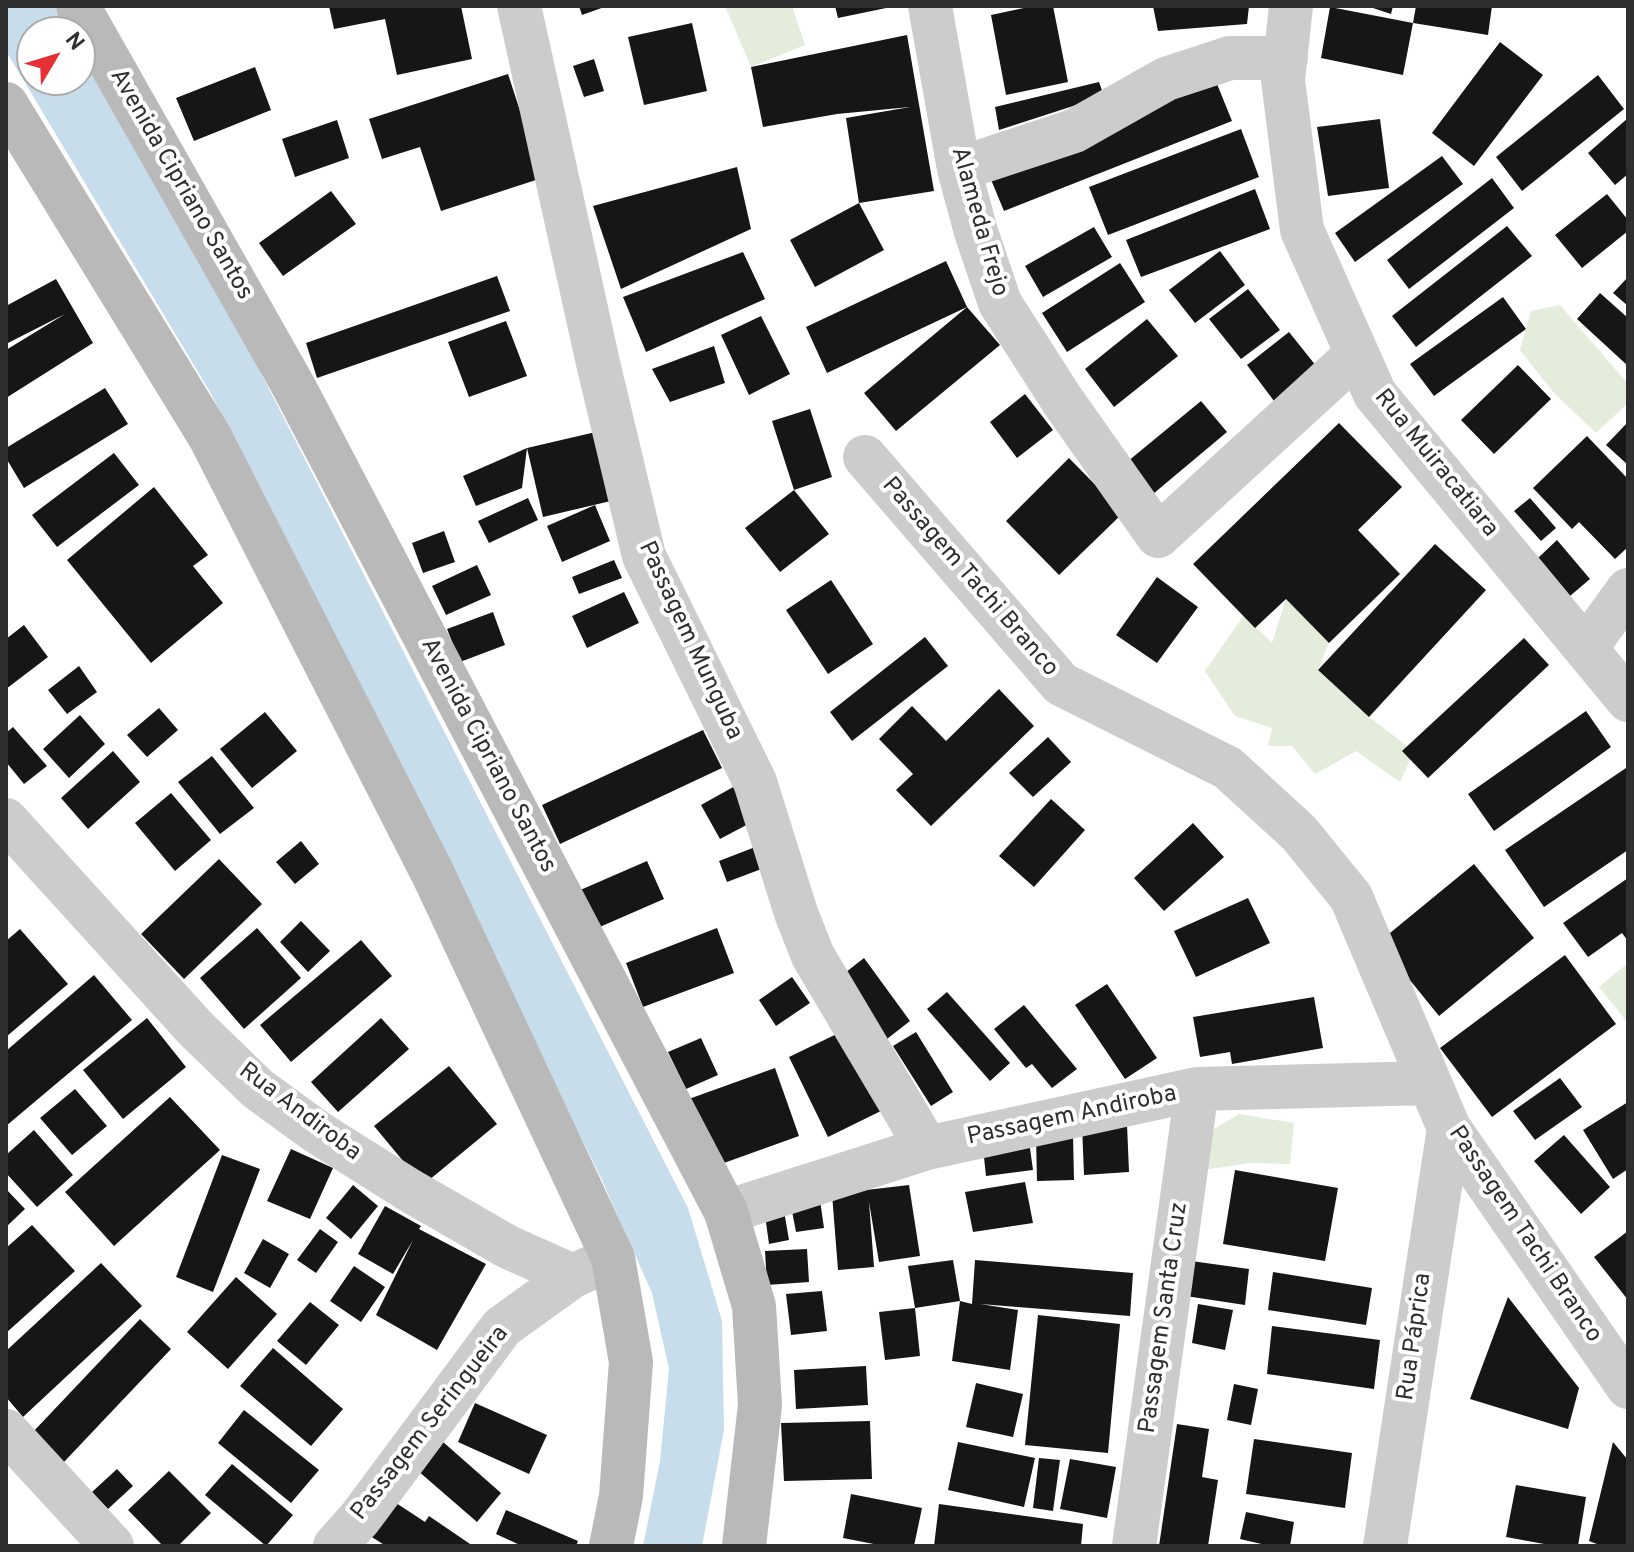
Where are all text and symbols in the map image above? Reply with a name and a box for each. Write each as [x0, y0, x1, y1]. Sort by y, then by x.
north arrow [16, 16, 96, 96]
text: N [58, 28, 89, 57]
street label: Avenida Cipriano Santos [102, 64, 258, 306]
street label: Alameda Frejo [943, 144, 1013, 300]
street label: Rua Muiracatiara [1367, 384, 1503, 544]
street label: Passagem Tachi Branco [875, 472, 1063, 684]
street label: Passagem Munguba [630, 537, 748, 745]
street label: Avenida Cipriano Santos [413, 634, 561, 878]
street label: Rua Andiroba [232, 1058, 366, 1168]
street label: Passagem Andiroba [965, 1081, 1179, 1153]
street label: Passagem Tachi Branco [1441, 1121, 1607, 1349]
street label: Passagem Santa Cruz [1135, 1201, 1195, 1435]
street label: Rua Páprica [1393, 1271, 1439, 1403]
street label: Passagem Seringueira [346, 1321, 516, 1527]

